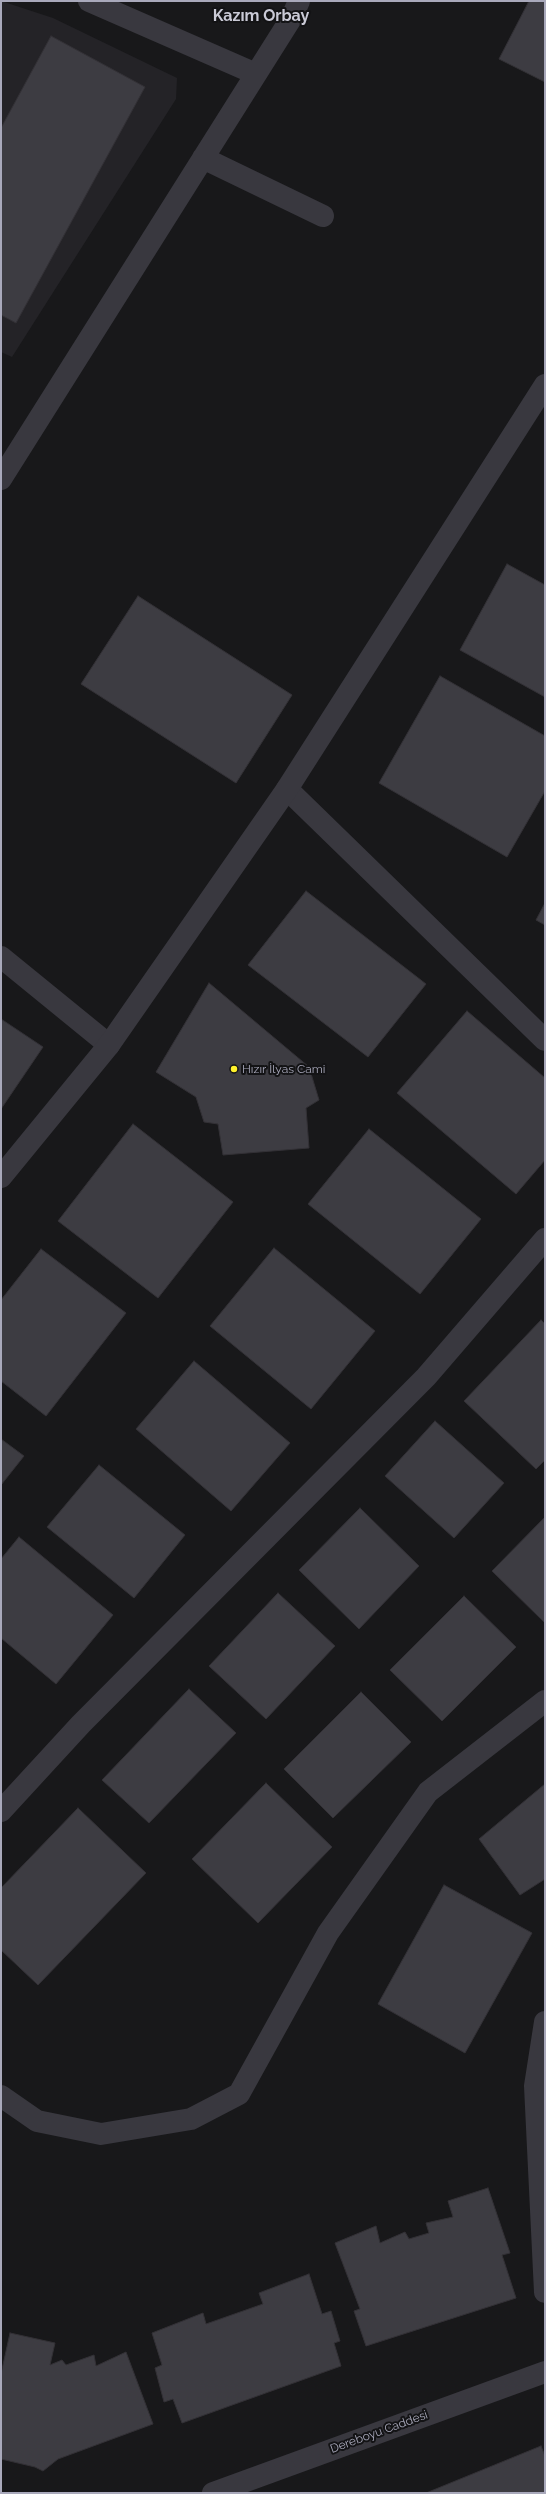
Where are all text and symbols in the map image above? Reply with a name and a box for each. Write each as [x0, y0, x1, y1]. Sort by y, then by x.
district label: Kazım Orbay [213, 6, 309, 26]
place label: Hızır İlyas Cami [242, 1062, 325, 1076]
marker: Hızır İlyas Cami [229, 1064, 239, 1074]
street label: Dereboyu Caddesi [328, 2408, 430, 2456]

